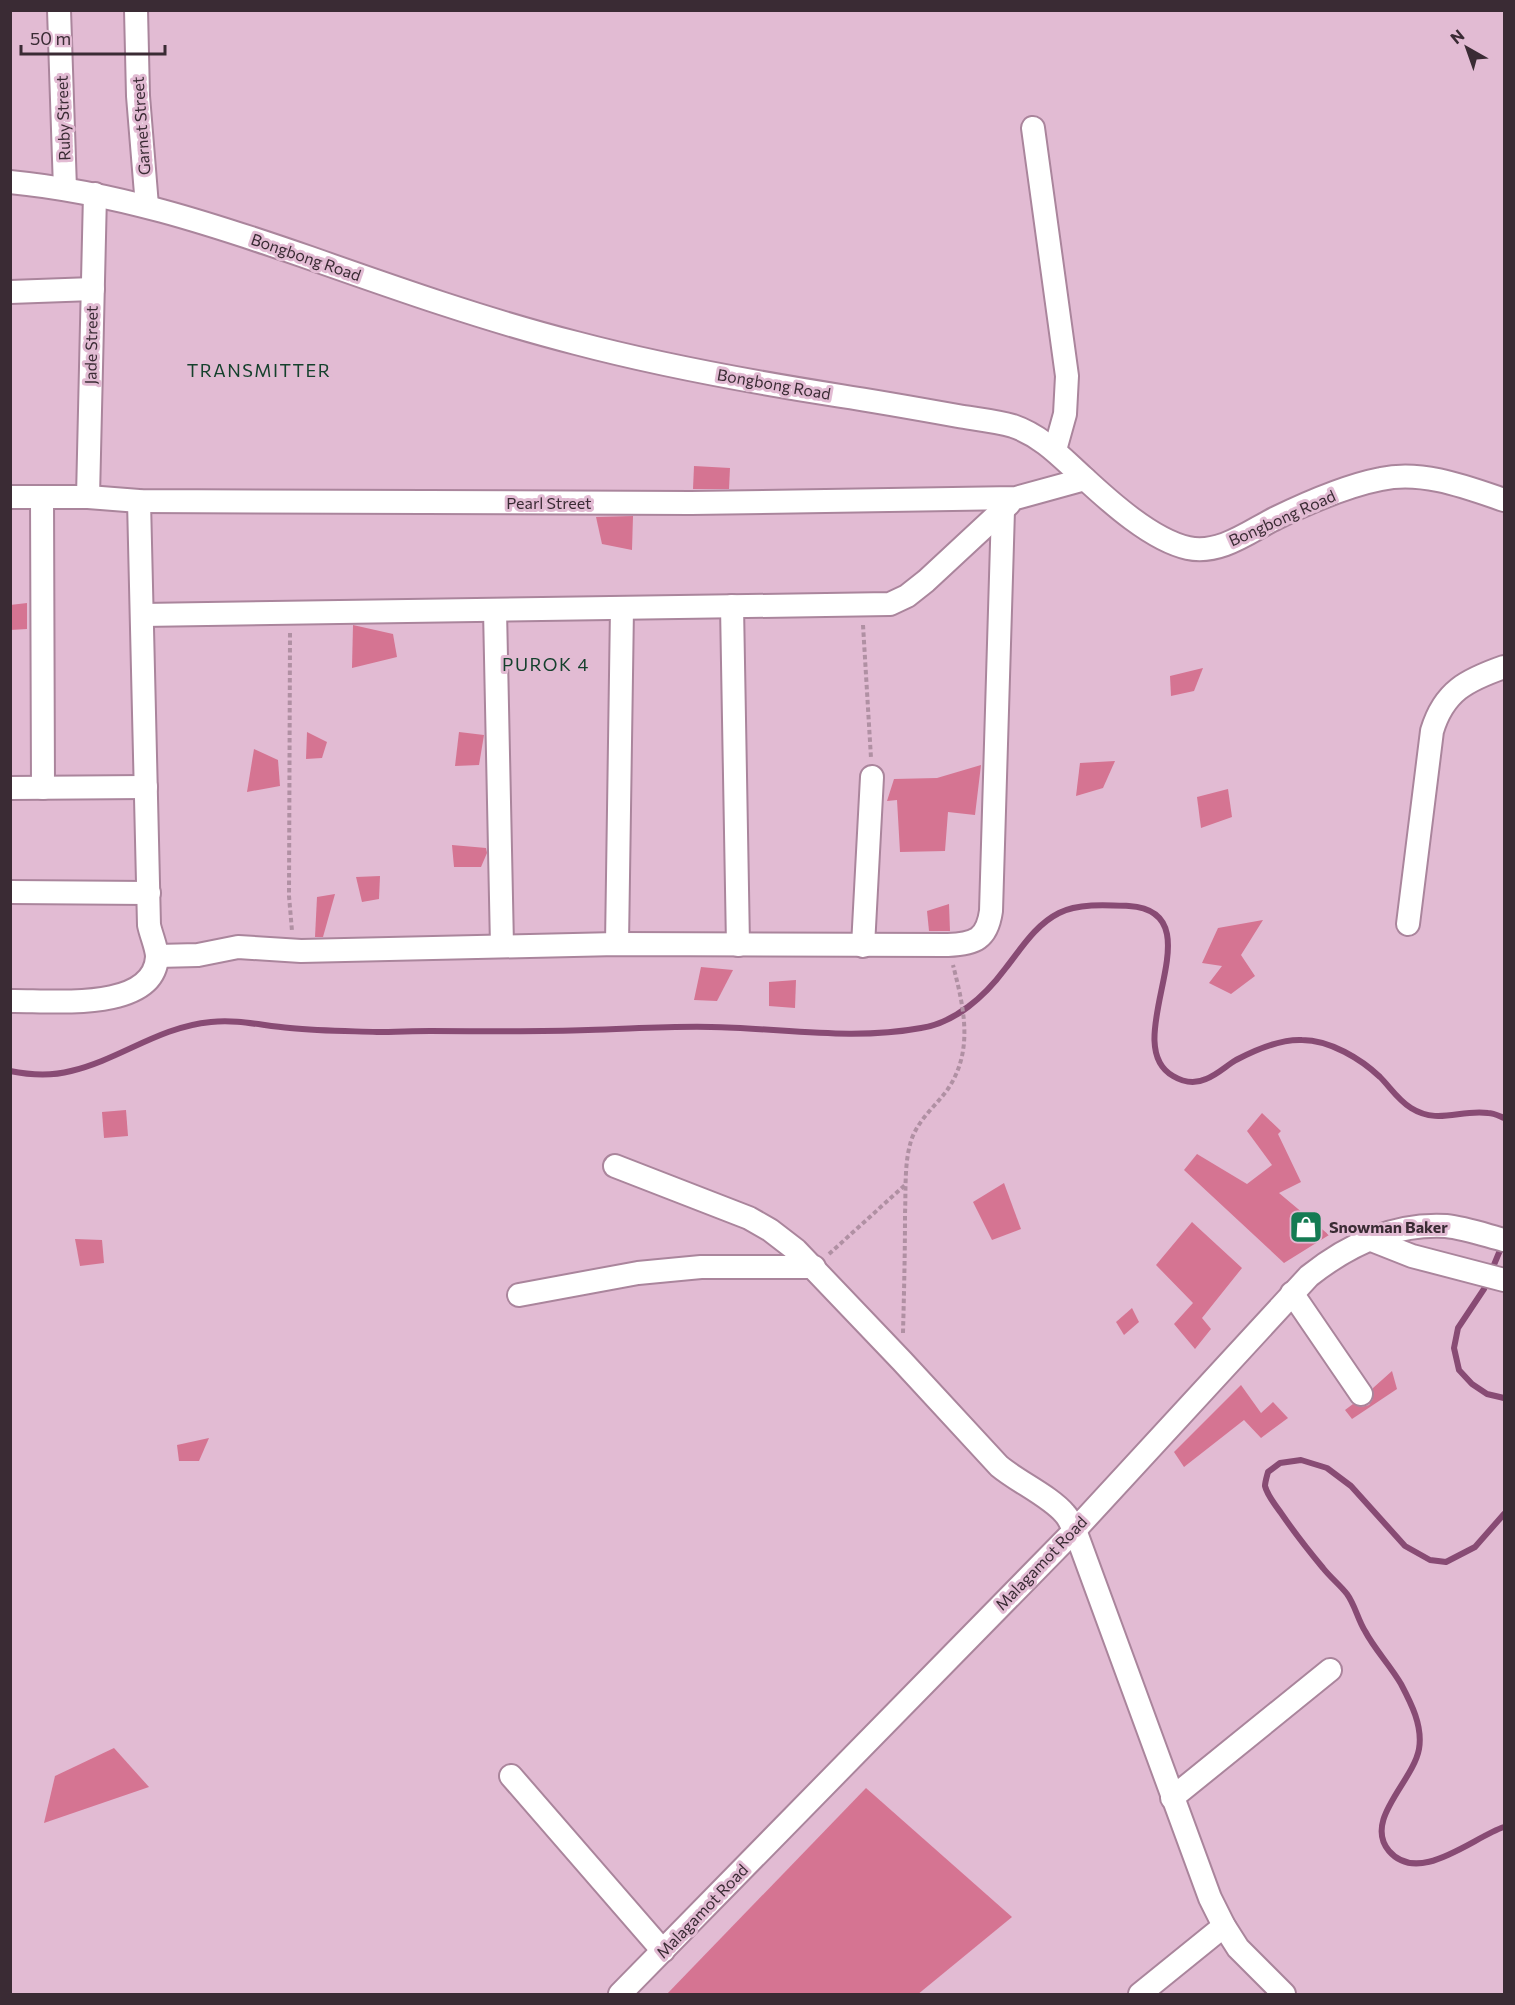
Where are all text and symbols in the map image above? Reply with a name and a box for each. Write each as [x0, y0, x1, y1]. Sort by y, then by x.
scale bar [21, 18, 165, 56]
north arrow [1437, 18, 1497, 78]
text: N [1446, 25, 1468, 47]
text: 50 m [30, 27, 71, 49]
street label: Ruby Street [52, 75, 73, 161]
street label: Garnet Street [128, 76, 153, 176]
street label: Bongbong Road [249, 229, 364, 284]
street label: Jade Street [80, 305, 101, 385]
district label: TRANSMITTER [187, 359, 331, 381]
street label: Bongbong Road [716, 364, 832, 403]
street label: Bongbong Road [1225, 485, 1338, 550]
street label: Pearl Street [506, 493, 592, 512]
district label: PUROK 4 [502, 653, 590, 675]
shop icon: Snowman Baker [1288, 1209, 1324, 1245]
place label: Snowman Baker [1329, 1217, 1448, 1236]
street label: Malagamot Road [991, 1512, 1090, 1614]
street label: Malagamot Road [652, 1860, 751, 1962]

